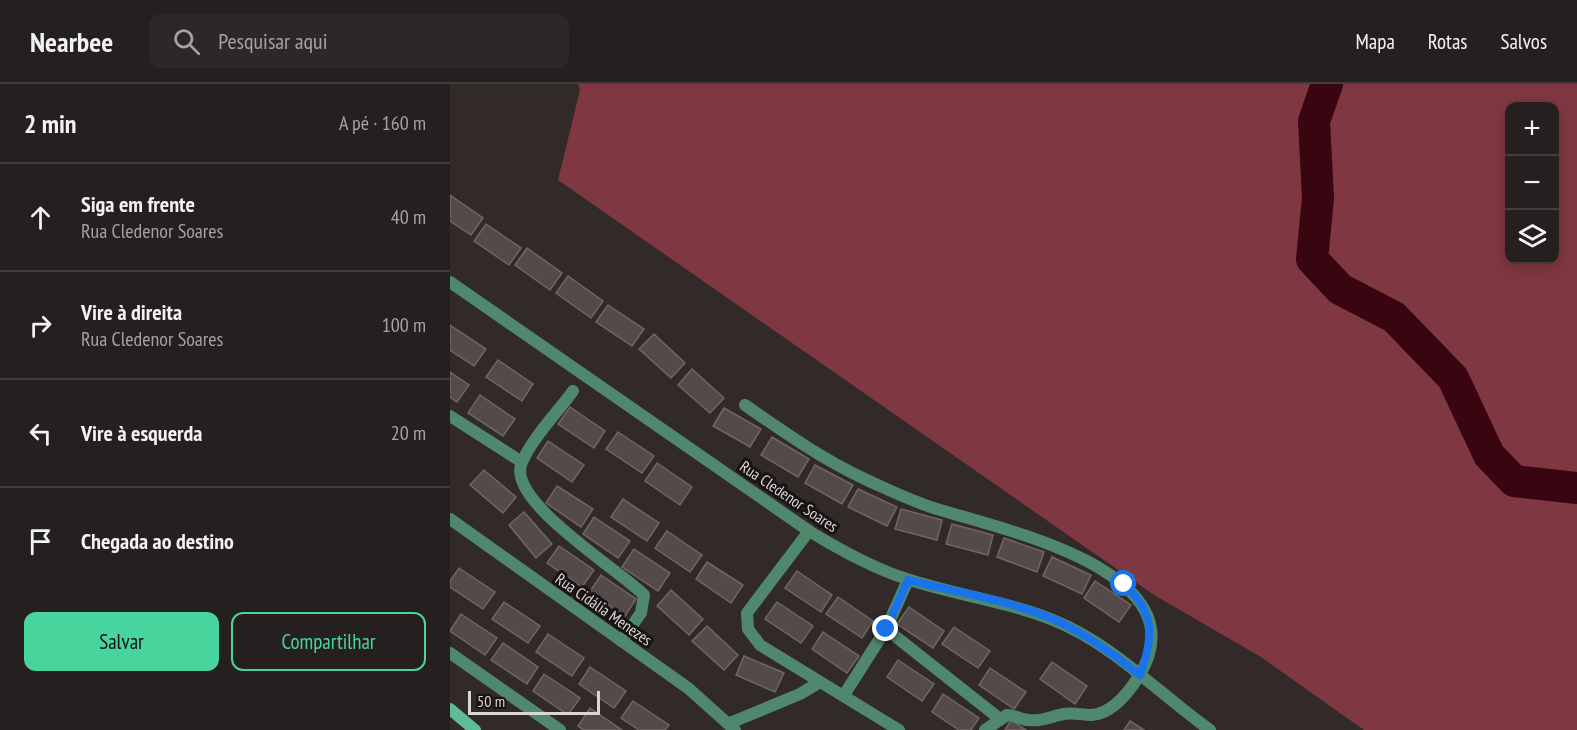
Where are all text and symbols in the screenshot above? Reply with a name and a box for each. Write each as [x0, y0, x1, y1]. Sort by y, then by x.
search box [149, 14, 569, 68]
text: Nearbee [30, 23, 113, 60]
icon: search [170, 25, 203, 58]
text: Pesquisar aqui [218, 27, 327, 55]
text: Mapa [1355, 28, 1395, 55]
text: Rotas [1428, 28, 1467, 55]
text: Salvos [1500, 28, 1547, 55]
map controls [1505, 102, 1559, 264]
button: + [1505, 102, 1559, 156]
text: 2 min [24, 107, 77, 140]
text: A pé · 160 m [339, 110, 426, 136]
button: − [1505, 156, 1559, 210]
text: Siga em frente [81, 190, 195, 218]
icon: ahead [24, 201, 57, 234]
text: 40 m [391, 204, 426, 230]
button: layers [1505, 210, 1559, 264]
text: Rua Cledenor Soares [81, 218, 223, 244]
text: Vire à direita [81, 298, 182, 326]
icon: right [24, 309, 57, 342]
text: 100 m [382, 312, 426, 338]
text: Rua Cledenor Soares [81, 326, 223, 352]
icon: left [24, 417, 57, 450]
text: Vire à esquerda [81, 419, 202, 447]
text: 20 m [391, 420, 426, 446]
street label: Rua Cledenor Soares [736, 456, 842, 536]
icon: arrive [24, 525, 57, 558]
text: Chegada ao destino [81, 527, 234, 555]
street label: Rua Cidália Menezes [552, 568, 656, 650]
route start [1110, 570, 1136, 596]
button: Salvar [24, 612, 219, 671]
button: Compartilhar [231, 612, 426, 671]
route end [872, 615, 898, 641]
scale bar [468, 688, 600, 716]
text: 50 m [477, 691, 505, 711]

